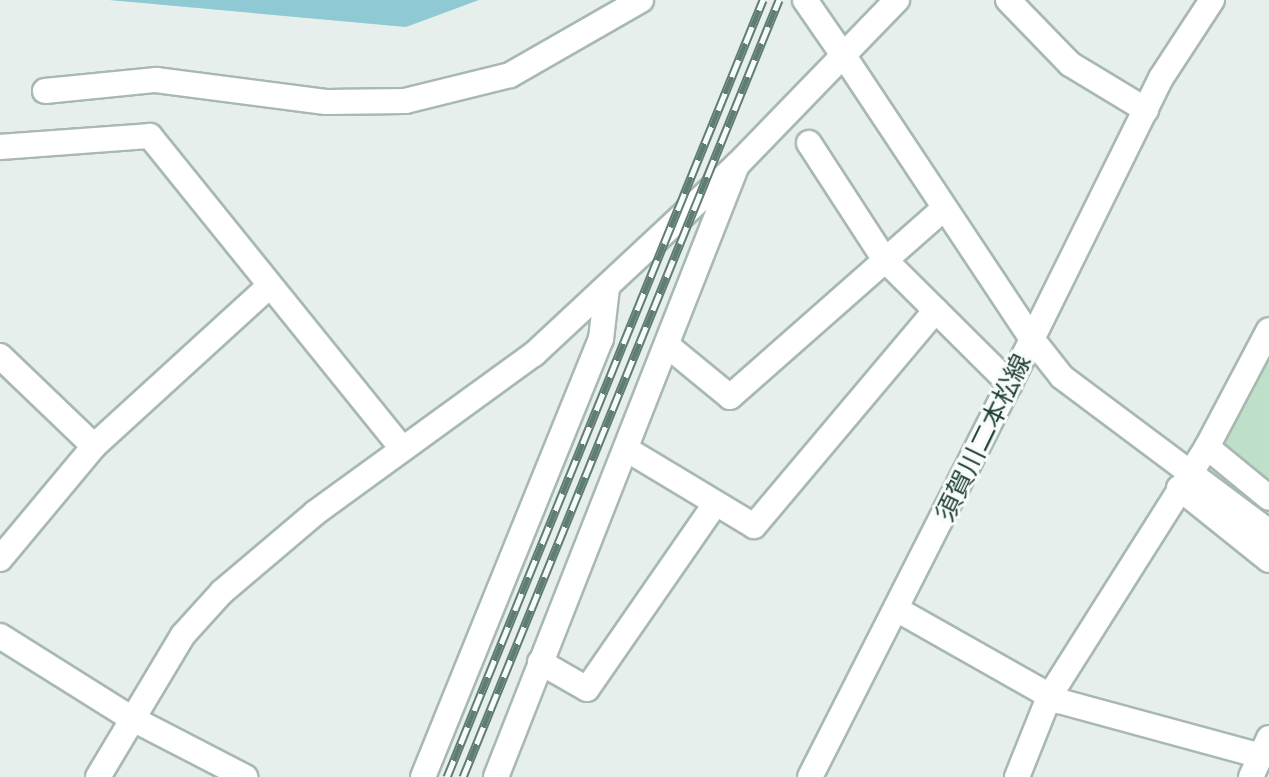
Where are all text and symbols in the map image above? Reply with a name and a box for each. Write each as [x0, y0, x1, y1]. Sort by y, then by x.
street label: 須賀川二本松線 [930, 349, 1038, 527]

